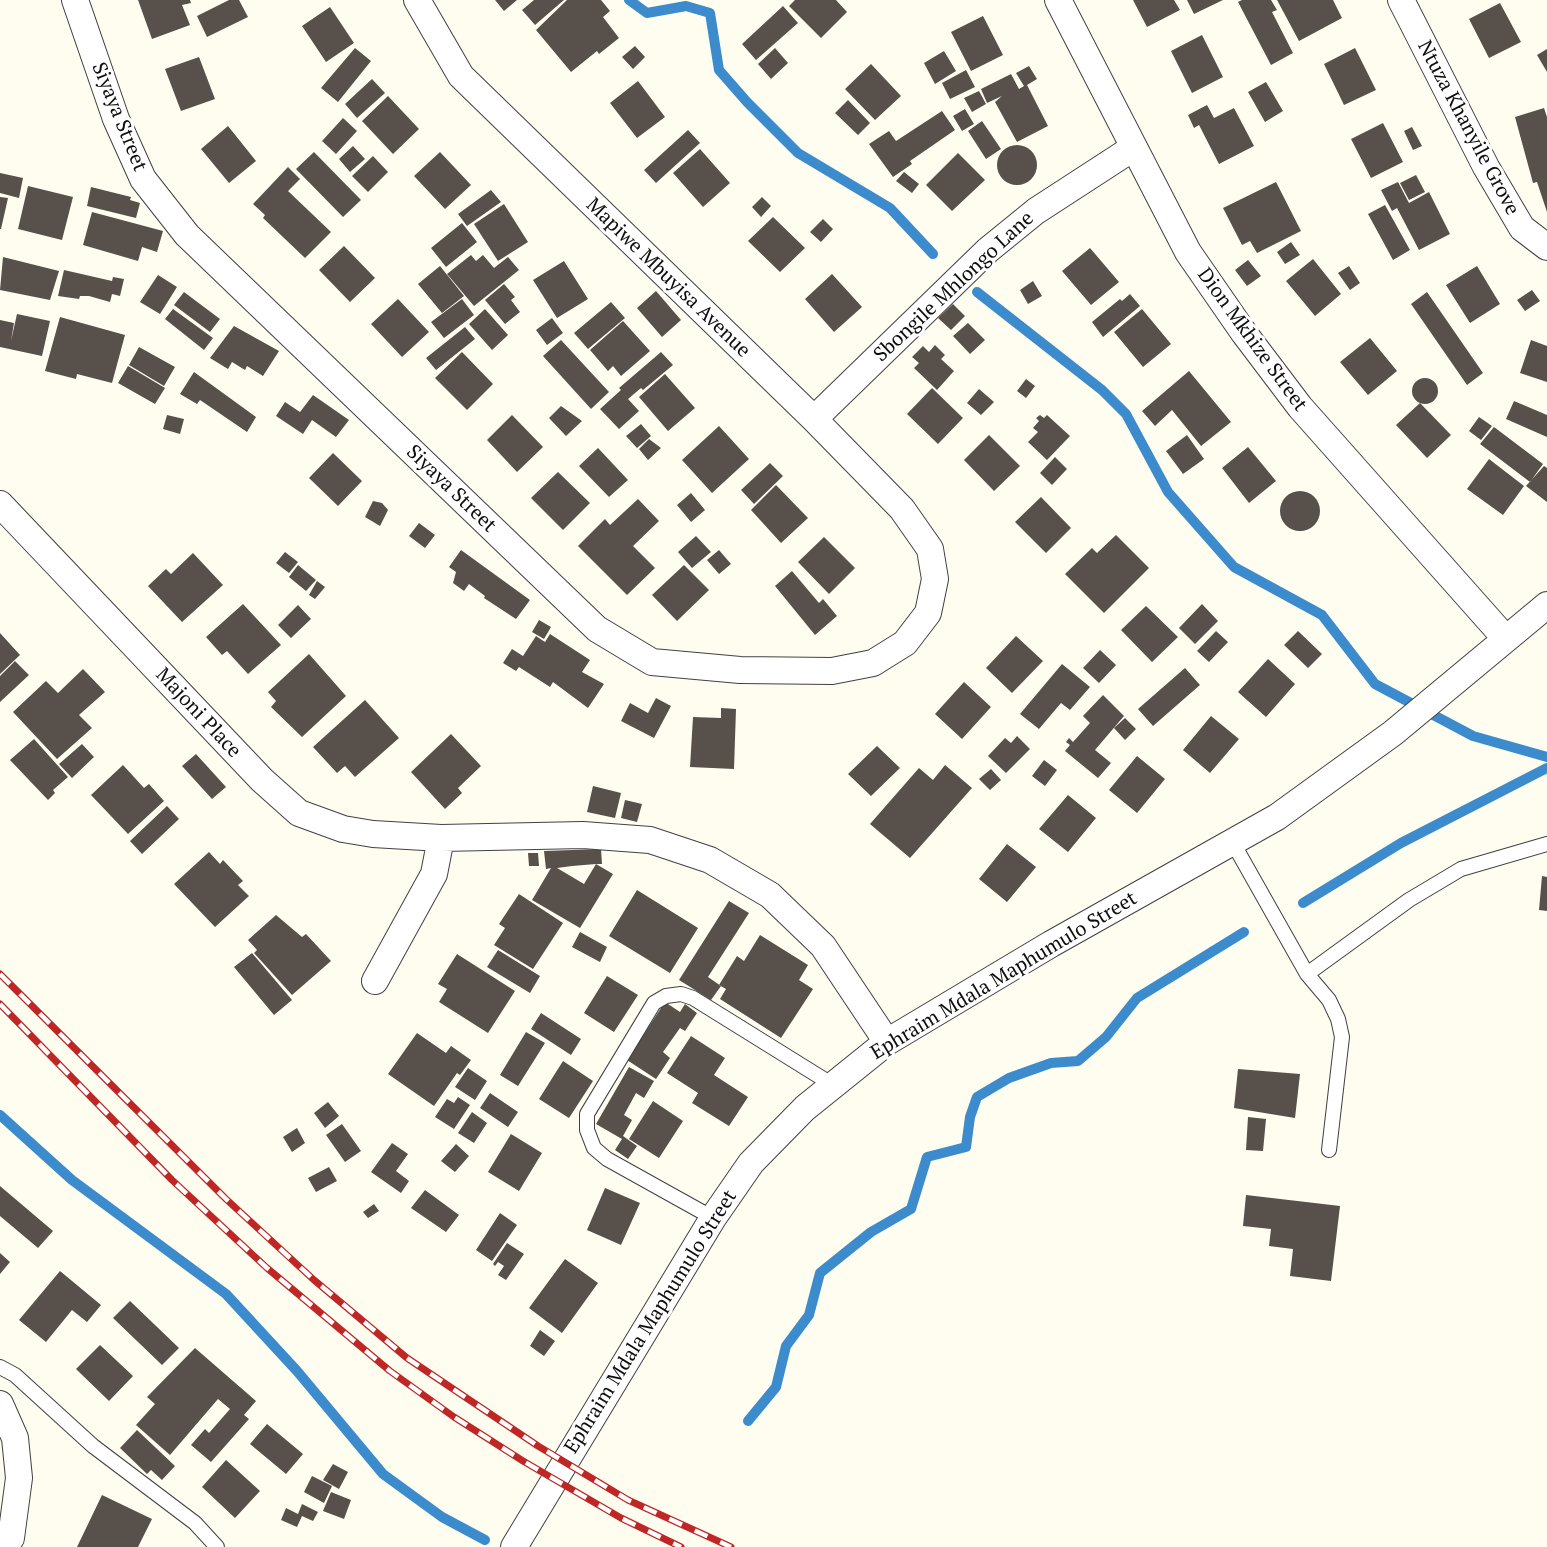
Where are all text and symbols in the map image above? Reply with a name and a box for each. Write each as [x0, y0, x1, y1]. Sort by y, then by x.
street label: Ntuza Khanyile Grove [1412, 37, 1524, 219]
street label: Siyaya Street [86, 59, 152, 175]
street label: Mapiwe Mbuyisa Avenue [581, 193, 755, 363]
street label: Sbongile Mhlongo Lane [869, 207, 1039, 367]
street label: Dion Mkhize Street [1192, 264, 1312, 416]
street label: Siyaya Street [401, 440, 501, 538]
street label: Majoni Place [150, 663, 246, 763]
street label: Ephraim Mdala Maphumulo Street [867, 887, 1141, 1065]
street label: Ephraim Mdala Maphumulo Street [560, 1186, 742, 1458]

